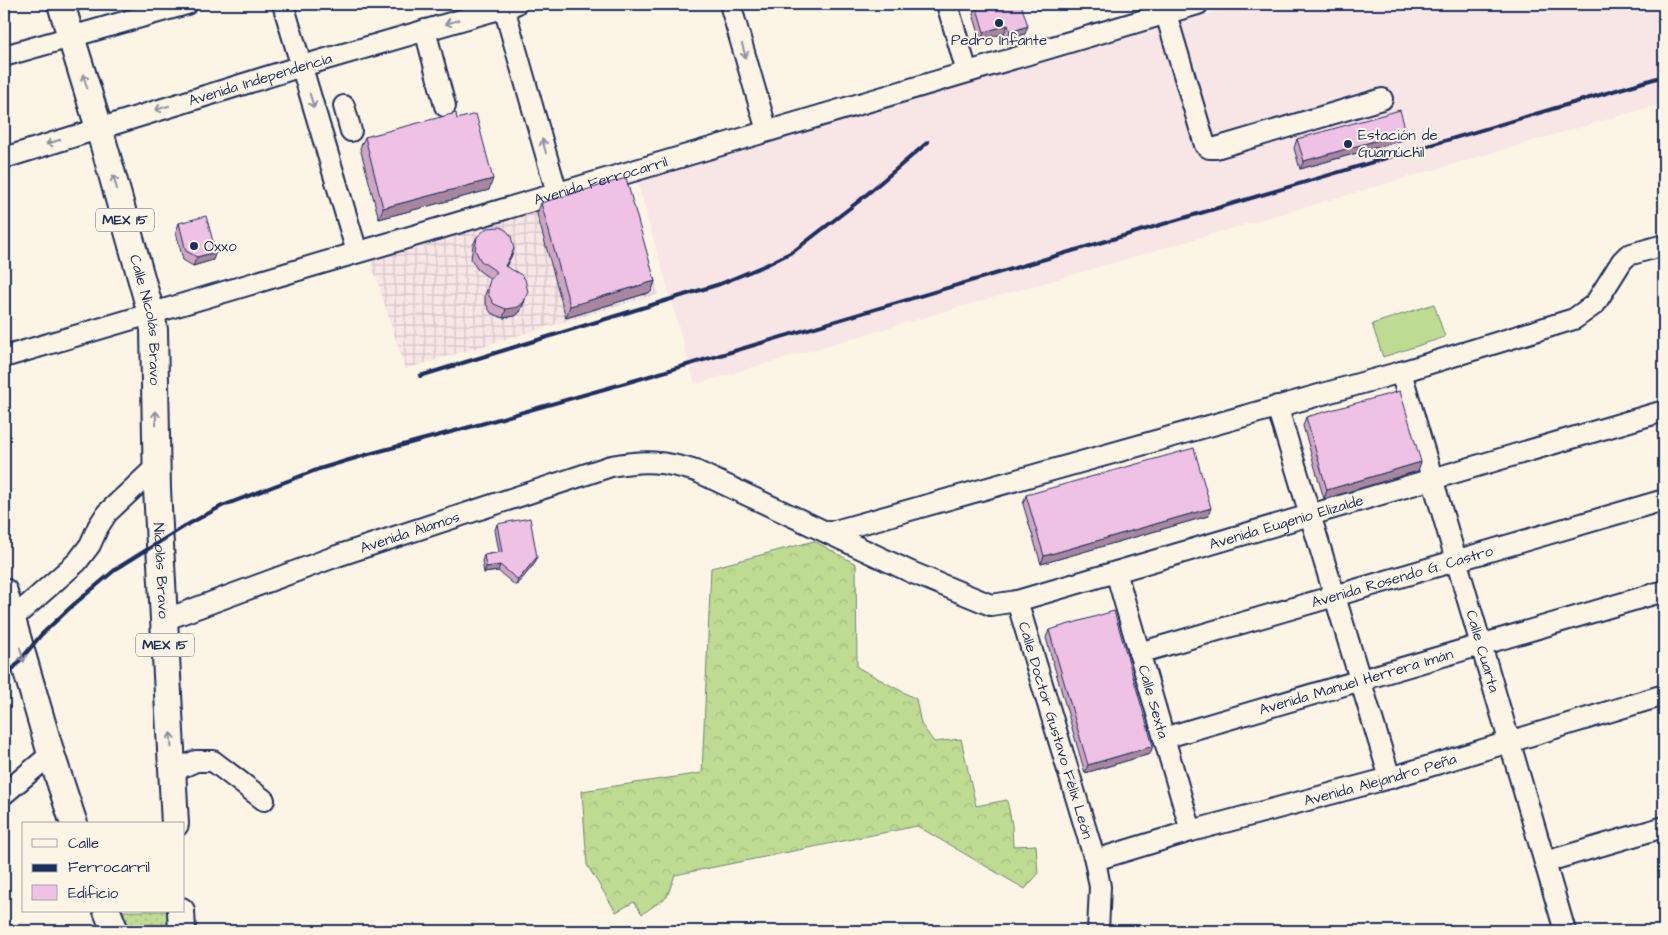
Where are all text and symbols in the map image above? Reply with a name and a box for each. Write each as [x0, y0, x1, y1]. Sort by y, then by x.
marker: Pedro Infante [993, 17, 1005, 29]
one-way arrow [444, 18, 460, 28]
place label: Pedro Infante [951, 30, 1047, 51]
one-way arrow [739, 42, 749, 58]
street label: Avenida Independencia [186, 47, 335, 111]
one-way arrow [79, 73, 89, 89]
one-way arrow [308, 92, 318, 108]
one-way arrow [154, 104, 170, 114]
place label: Estación de Guamúchil [1358, 125, 1438, 163]
one-way arrow [45, 138, 61, 148]
one-way arrow [538, 138, 548, 154]
marker: Estación de Guamúchil [1342, 138, 1354, 150]
street label: Avenida Ferrocarril [531, 151, 670, 210]
one-way arrow [109, 175, 119, 191]
road number: MEX 15 [96, 208, 154, 232]
place label: Oxxo [204, 236, 237, 257]
marker: Oxxo [188, 240, 200, 252]
street label: Calle Nicolás Bravo [125, 252, 166, 386]
one-way arrow [151, 410, 161, 426]
street label: Avenida Eugenio Elizalde [1206, 489, 1366, 555]
street label: Avenida Álamos [357, 506, 463, 558]
street label: Nicolás Bravo [148, 522, 174, 620]
street label: Avenida Rosendo G. Castro [1309, 540, 1496, 613]
street label: Calle Cuarta [1461, 607, 1505, 695]
street label: Calle Doctor Gustavo Félix León [1013, 619, 1099, 842]
road number: MEX 15 [136, 634, 194, 656]
street label: Avenida Manuel Herrera Imán [1256, 643, 1456, 720]
one-way arrow [18, 647, 28, 663]
street label: Calle Sexta [1133, 662, 1174, 741]
one-way arrow [166, 732, 175, 748]
street label: Avenida Alejandro Peña [1301, 748, 1459, 811]
legend [22, 822, 185, 912]
text: Calle [68, 833, 99, 854]
text: Ferrocarril [68, 857, 150, 878]
text: Edificio [68, 883, 119, 904]

